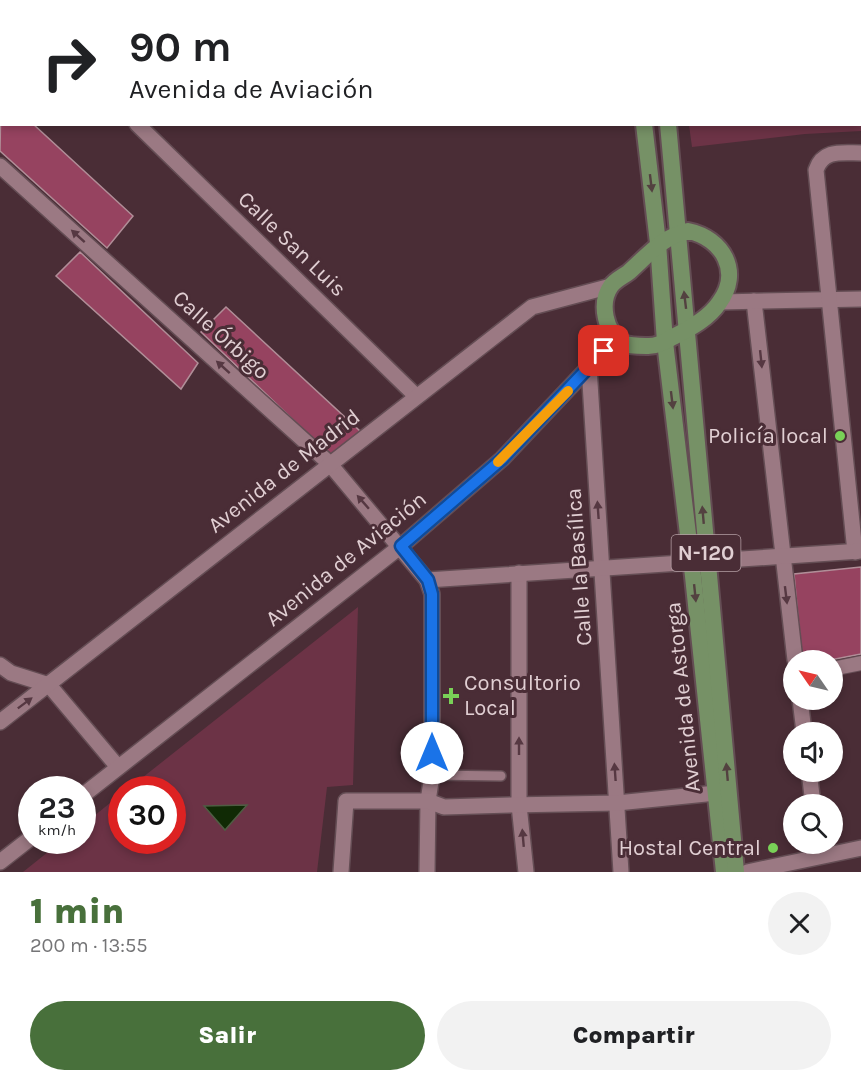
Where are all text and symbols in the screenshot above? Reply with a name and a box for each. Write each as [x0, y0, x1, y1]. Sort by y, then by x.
text: 90 m [129, 22, 232, 72]
icon: right [30, 24, 108, 102]
text: Avenida de Aviación [129, 73, 374, 105]
one-way arrow [646, 173, 656, 192]
street label: Calle San Luis [233, 186, 351, 302]
one-way arrow [71, 230, 86, 243]
street label: Calle Órbigo [167, 284, 275, 385]
one-way arrow [680, 290, 689, 309]
pin [578, 325, 629, 376]
icon: arrive [587, 334, 620, 367]
one-way arrow [756, 350, 765, 369]
one-way arrow [216, 361, 231, 374]
one-way arrow [667, 390, 677, 409]
street label: Avenida de Madrid [203, 404, 365, 538]
place label: Policía local [708, 423, 828, 449]
marker: Policía local [833, 429, 847, 443]
street label: Avenida de Aviación [260, 486, 432, 632]
street label: Calle la Basílica [561, 487, 597, 647]
one-way arrow [357, 495, 370, 510]
one-way arrow [594, 500, 603, 519]
one-way arrow [698, 505, 708, 524]
road number: N-120 [672, 535, 740, 571]
one-way arrow [690, 584, 700, 603]
one-way arrow [782, 585, 791, 604]
street label: Avenida de Astorga [660, 601, 706, 793]
north arrow [783, 650, 843, 710]
map controls [783, 650, 843, 854]
place label: Consultorio Local [464, 670, 581, 721]
marker: Consultorio Local [442, 687, 460, 705]
one-way arrow [17, 698, 32, 710]
position arrow [400, 721, 464, 785]
button: sound [783, 722, 843, 782]
one-way arrow [514, 737, 524, 756]
one-way arrow [610, 762, 620, 781]
one-way arrow [722, 762, 732, 781]
speed limit sign: 30 [108, 776, 186, 854]
text: 23 [39, 790, 75, 826]
button: search [783, 794, 843, 854]
text: km/h [38, 821, 76, 839]
one-way arrow [518, 829, 528, 848]
place label: Hostal Central [618, 835, 761, 861]
marker: Hostal Central [766, 841, 780, 855]
text: 1 min [30, 890, 124, 932]
button: close [768, 892, 831, 955]
text: 200 m · 13:55 [30, 934, 147, 957]
button: Salir [30, 1001, 425, 1070]
button: Compartir [437, 1001, 831, 1070]

